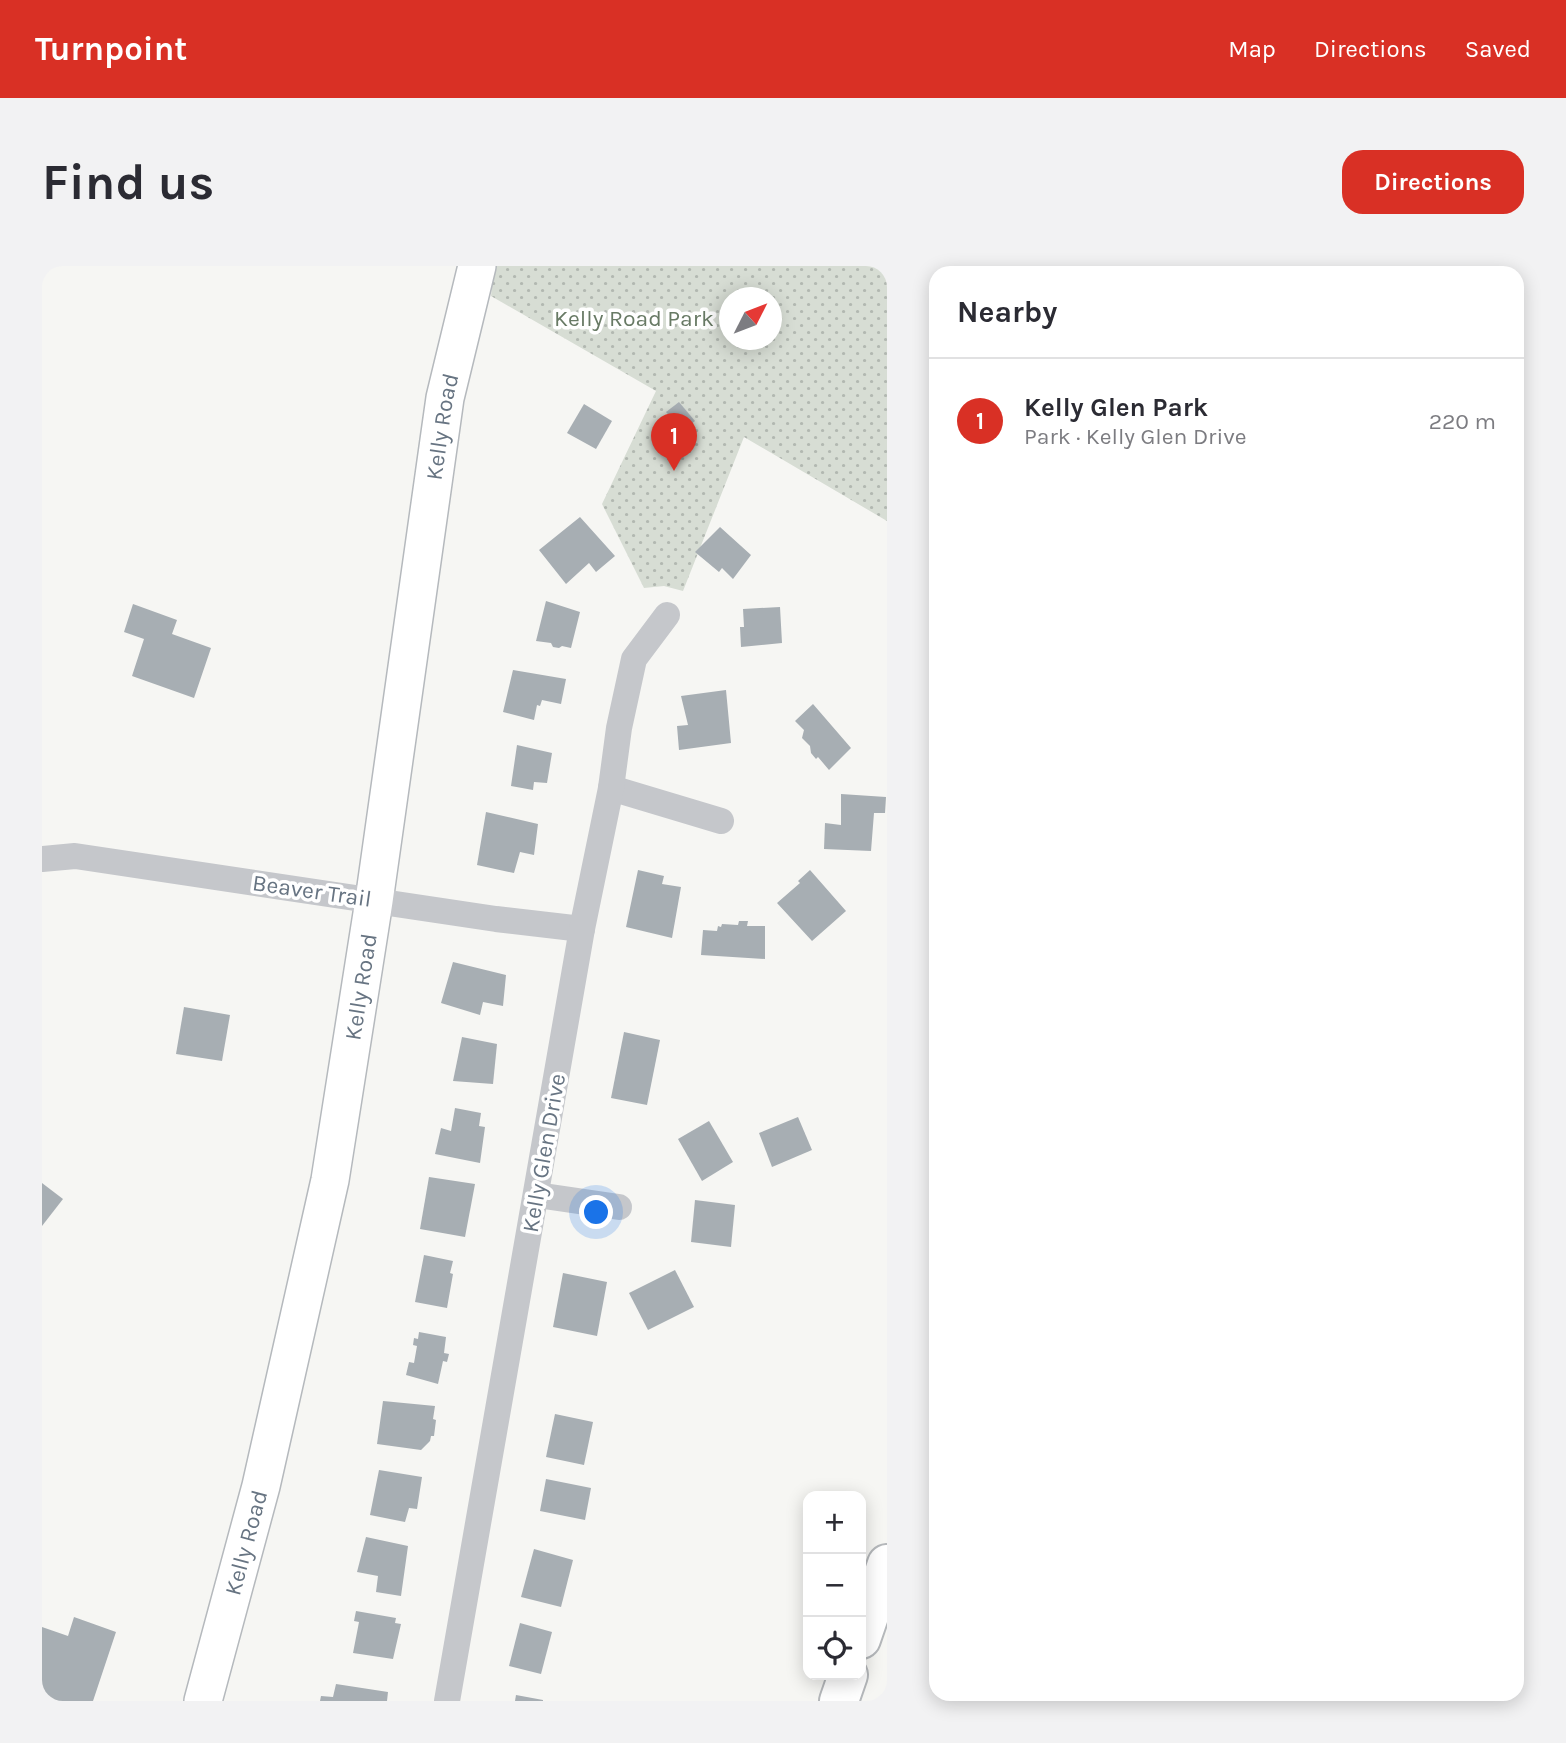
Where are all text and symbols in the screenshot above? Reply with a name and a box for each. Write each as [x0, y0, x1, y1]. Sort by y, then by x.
text: Turnpoint [35, 30, 187, 68]
text: Map [1228, 35, 1276, 63]
text: Directions [1314, 35, 1427, 63]
text: Saved [1465, 35, 1531, 63]
button: Directions [1342, 150, 1524, 214]
text: Find us [42, 154, 214, 211]
north arrow [719, 287, 782, 350]
text: Nearby [957, 294, 1057, 330]
park label: Kelly Road Park [554, 305, 714, 332]
street label: Kelly Road [420, 370, 464, 482]
text: Kelly Glen Park [1024, 392, 1208, 423]
text: 1 [976, 408, 984, 435]
text: 220 m [1429, 408, 1496, 435]
pin: 1 [651, 413, 697, 471]
text: Park · Kelly Glen Drive [1024, 423, 1247, 450]
street label: Beaver Trail [251, 869, 373, 913]
street label: Kelly Road [339, 931, 382, 1042]
street label: Kelly Glen Drive [517, 1071, 571, 1235]
your location [579, 1195, 613, 1229]
street label: Kelly Road [219, 1487, 273, 1598]
map controls [803, 1491, 866, 1680]
button: + [803, 1491, 866, 1554]
button: − [803, 1554, 866, 1617]
button: locate [803, 1617, 866, 1680]

